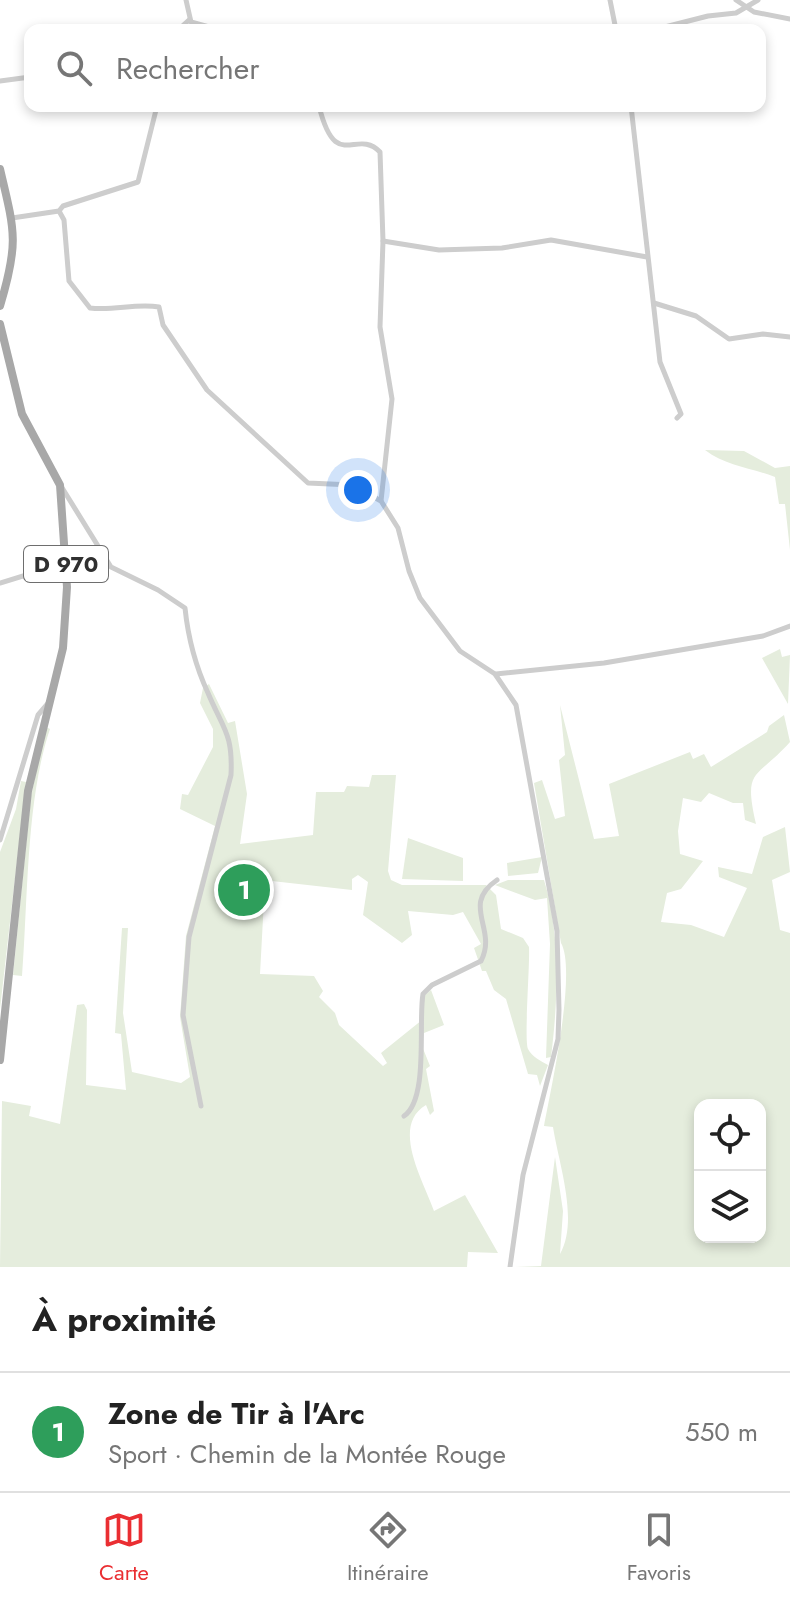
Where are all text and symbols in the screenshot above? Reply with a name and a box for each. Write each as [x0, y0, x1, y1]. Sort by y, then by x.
search box [24, 24, 766, 112]
icon: search [52, 46, 96, 90]
text: Rechercher [116, 47, 259, 90]
your location [338, 470, 378, 510]
road number: D 970 [24, 546, 108, 582]
pin: 1 [218, 860, 270, 920]
map controls [694, 1099, 766, 1243]
button: locate [694, 1099, 766, 1171]
button: layers [694, 1171, 766, 1243]
text: À proximité [32, 1295, 216, 1344]
text: Zone de Tir à l'Arc [108, 1392, 365, 1435]
text: 1 [51, 1413, 65, 1451]
text: 550 m [685, 1413, 758, 1451]
text: Sport · Chemin de la Montée Rouge [108, 1435, 506, 1473]
tab: Carte [99, 1508, 149, 1588]
tab: Itinéraire [347, 1508, 429, 1588]
tab: Favoris [627, 1508, 691, 1588]

